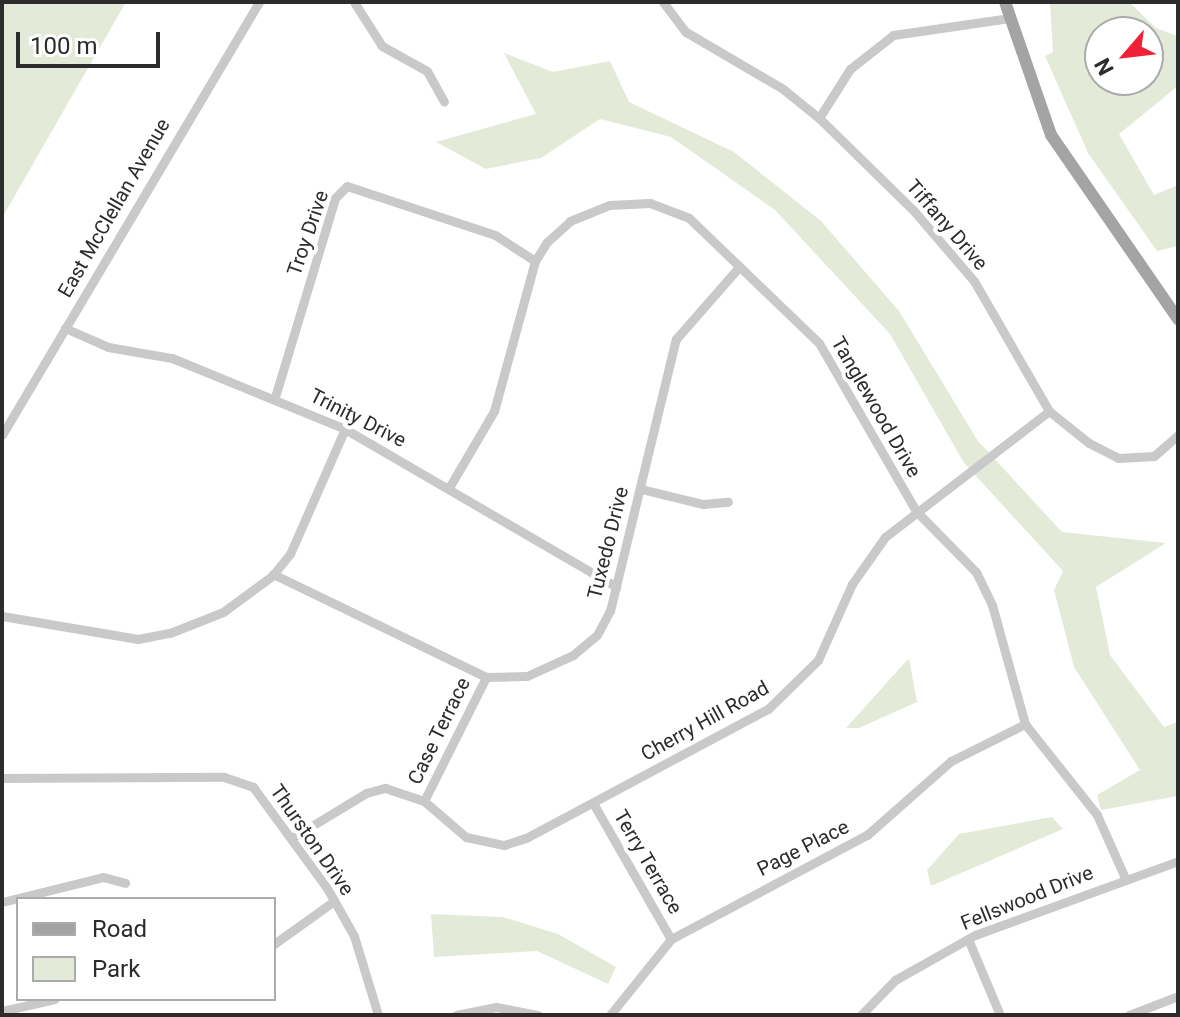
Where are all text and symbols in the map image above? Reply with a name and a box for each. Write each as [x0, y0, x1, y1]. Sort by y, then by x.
scale bar [20, 16, 164, 66]
north arrow [1084, 16, 1164, 96]
text: 100 m [30, 32, 97, 60]
text: N [1089, 54, 1119, 79]
street label: East McClellan Avenue [53, 114, 175, 302]
street label: Tiffany Drive [901, 175, 993, 275]
street label: Troy Drive [282, 187, 334, 279]
street label: Tanglewood Drive [826, 332, 926, 482]
street label: Trinity Drive [306, 384, 410, 452]
street label: Tuxedo Drive [582, 484, 634, 602]
street label: Case Terrace [403, 673, 475, 789]
street label: Cherry Hill Road [637, 676, 773, 766]
street label: Thurston Drive [265, 780, 359, 900]
street label: Terry Terrace [609, 806, 687, 918]
street label: Page Place [753, 815, 853, 881]
street label: Fellswood Drive [957, 861, 1097, 935]
legend [16, 897, 276, 1001]
text: Road [92, 915, 147, 943]
text: Park [92, 955, 140, 983]

